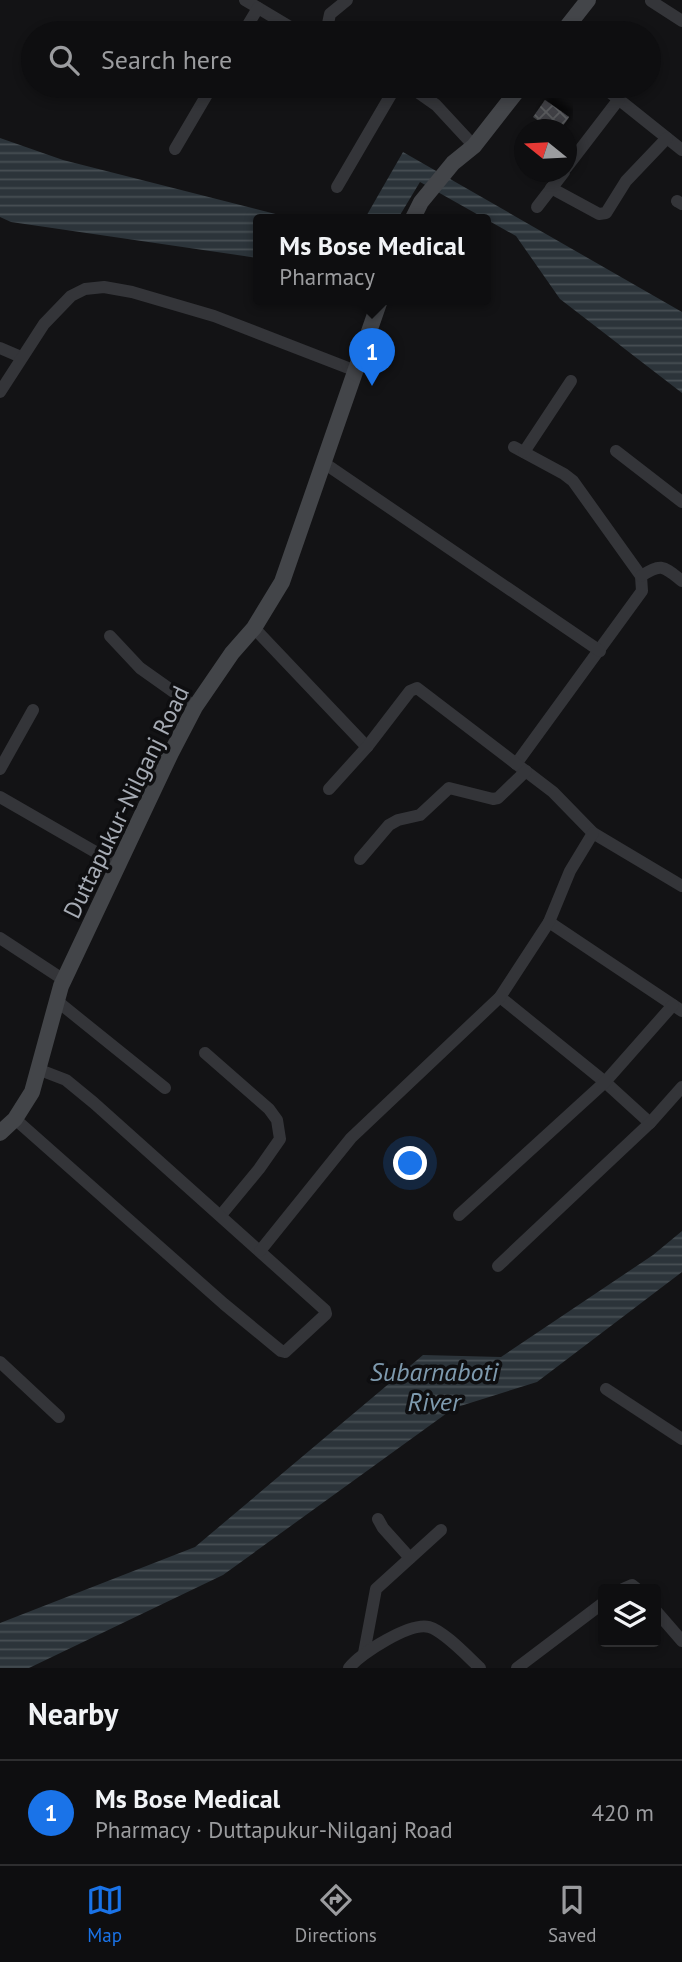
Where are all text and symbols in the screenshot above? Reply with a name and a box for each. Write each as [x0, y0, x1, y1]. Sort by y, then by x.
search box [21, 21, 661, 98]
icon: search [45, 41, 83, 79]
text: Search here [101, 43, 232, 76]
north arrow [514, 119, 577, 182]
popup [253, 214, 491, 305]
text: Ms Bose Medical [279, 229, 465, 262]
text: Pharmacy [279, 262, 375, 291]
pin: 1 [349, 328, 395, 386]
street label: Duttapukur-Nilganj Road [56, 681, 196, 923]
your location [393, 1146, 427, 1180]
water label: Subarnaboti River [370, 1355, 500, 1418]
map controls [598, 1584, 661, 1647]
button: layers [598, 1584, 661, 1647]
text: Nearby [28, 1694, 118, 1733]
text: Ms Bose Medical [95, 1782, 280, 1815]
text: 1 [44, 1798, 58, 1827]
text: 420 m [592, 1798, 654, 1827]
text: Pharmacy · Duttapukur-Nilganj Road [95, 1815, 453, 1844]
tab: Map [86, 1881, 124, 1947]
tab: Directions [295, 1881, 377, 1947]
tab: Saved [548, 1881, 596, 1947]

